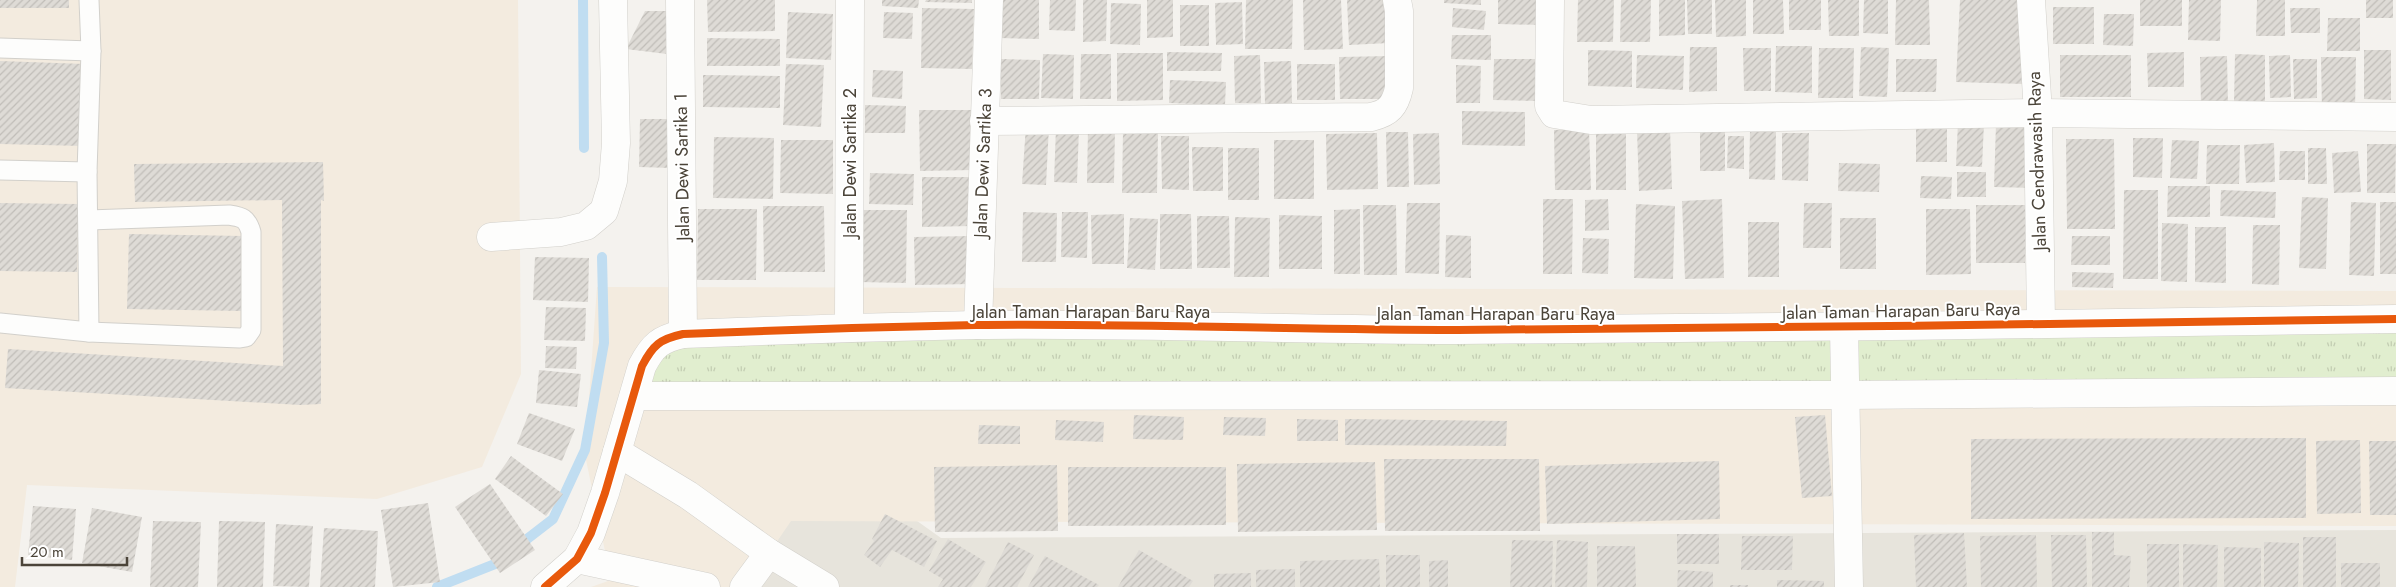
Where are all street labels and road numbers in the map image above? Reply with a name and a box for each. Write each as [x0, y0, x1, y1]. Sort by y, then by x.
street label: Jalan Cendrawasih Raya [2021, 71, 2053, 253]
street label: Jalan Dewi Sartika 2 [837, 88, 863, 240]
street label: Jalan Dewi Sartika 3 [967, 88, 999, 240]
street label: Jalan Dewi Sartika 1 [668, 93, 696, 243]
street label: Jalan Taman Harapan Baru Raya [1780, 296, 2020, 326]
street label: Jalan Taman Harapan Baru Raya [970, 299, 1210, 325]
street label: Jalan Taman Harapan Baru Raya [1375, 301, 1615, 327]

